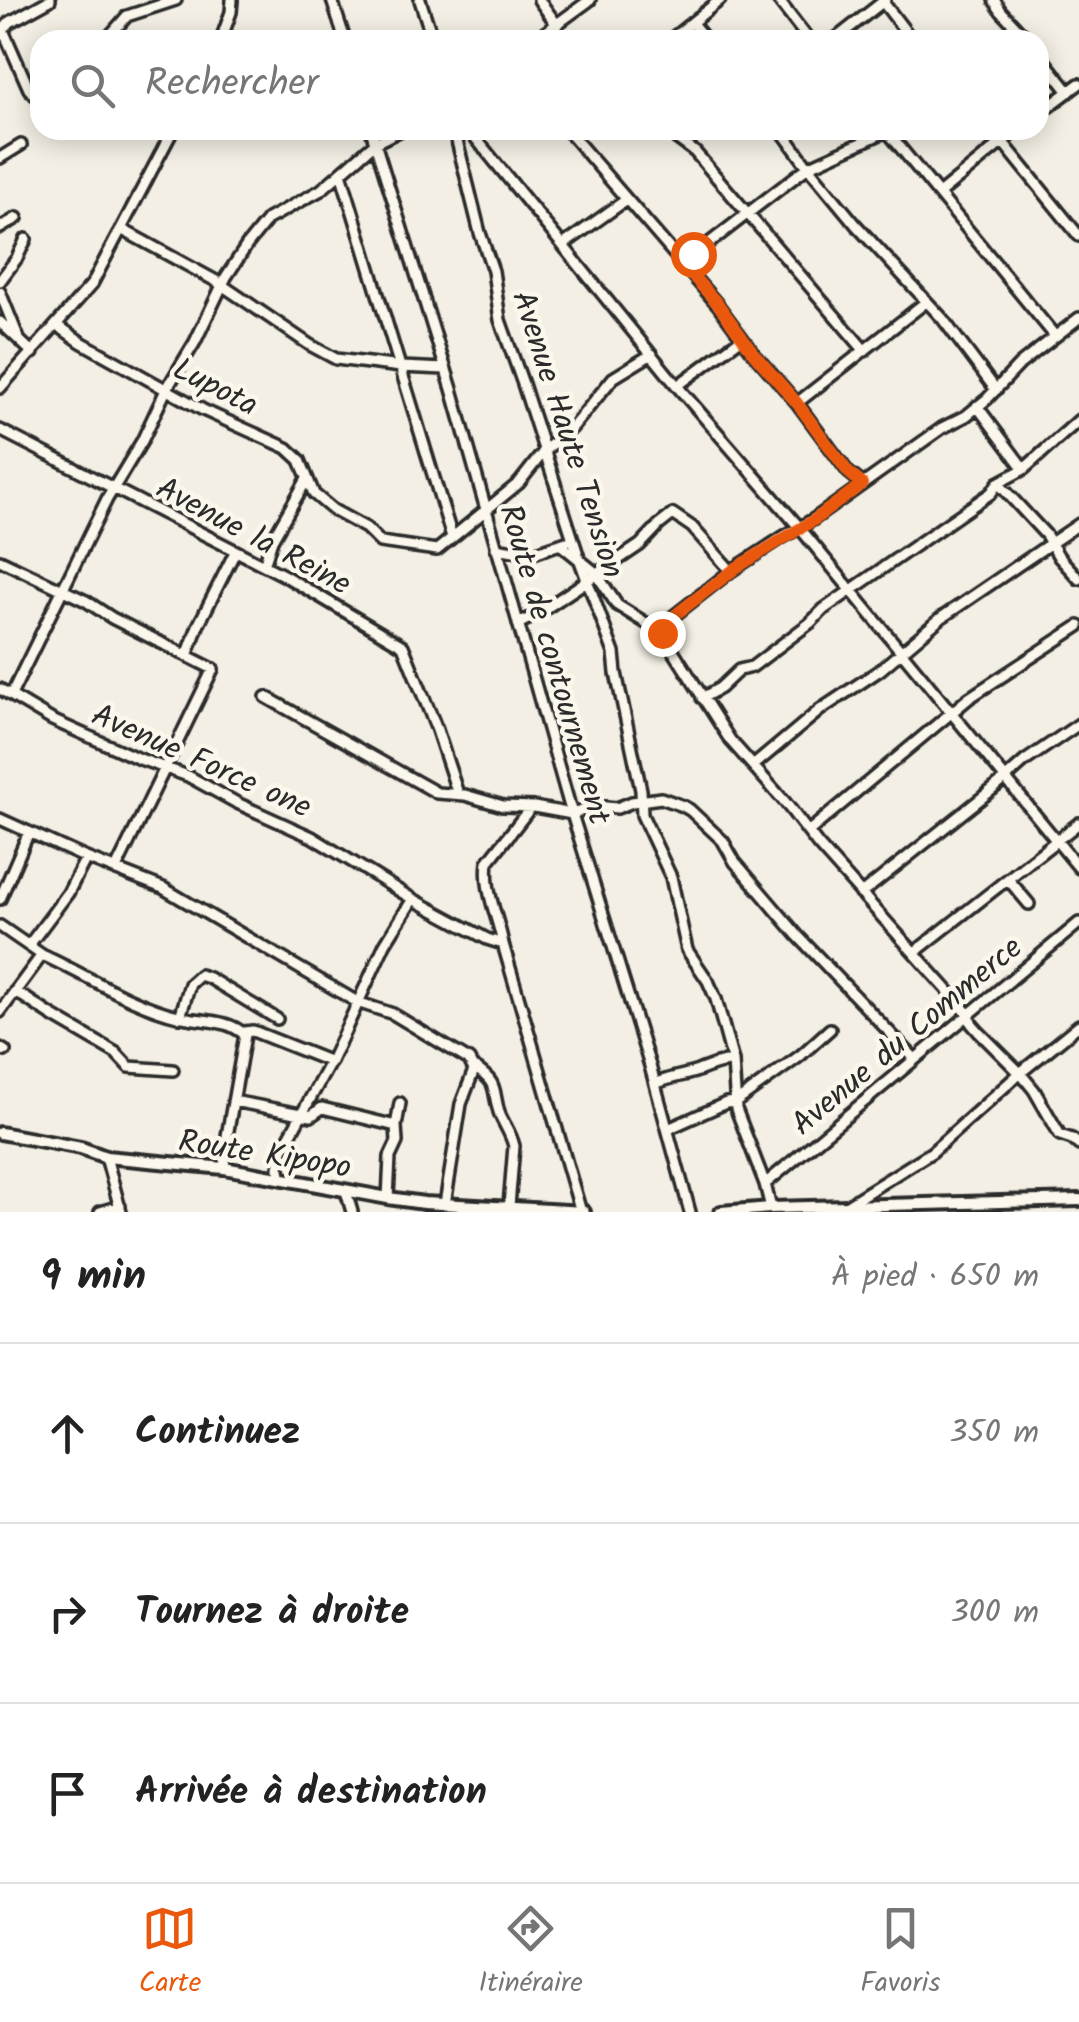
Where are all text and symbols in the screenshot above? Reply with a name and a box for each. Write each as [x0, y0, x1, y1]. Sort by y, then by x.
search box [30, 30, 1049, 140]
text: Rechercher [145, 55, 318, 115]
icon: search [65, 58, 120, 113]
route start [671, 232, 717, 278]
street label: Avenue Haute Tension [496, 284, 637, 585]
street label: Lupota [163, 345, 267, 431]
street label: Avenue la Reine [146, 464, 360, 610]
street label: Route de contournement [483, 499, 624, 831]
route end [640, 611, 686, 657]
street label: Avenue Force one [83, 691, 319, 834]
street label: Avenue du Commerce [780, 924, 1035, 1149]
street label: Route Kipopo [175, 1117, 355, 1194]
text: 9 min [40, 1244, 146, 1311]
text: À pied · 650 m [831, 1252, 1039, 1303]
text: Continuez [135, 1403, 300, 1463]
icon: ahead [40, 1406, 95, 1461]
text: 350 m [949, 1408, 1039, 1459]
text: Tournez à droite [135, 1583, 409, 1643]
icon: right [40, 1586, 95, 1641]
text: 300 m [950, 1588, 1039, 1639]
text: Arrivée à destination [135, 1763, 487, 1823]
icon: arrive [40, 1766, 95, 1821]
tab: Carte [139, 1901, 201, 2006]
tab: Itinéraire [479, 1901, 583, 2006]
tab: Favoris [860, 1901, 940, 2006]

